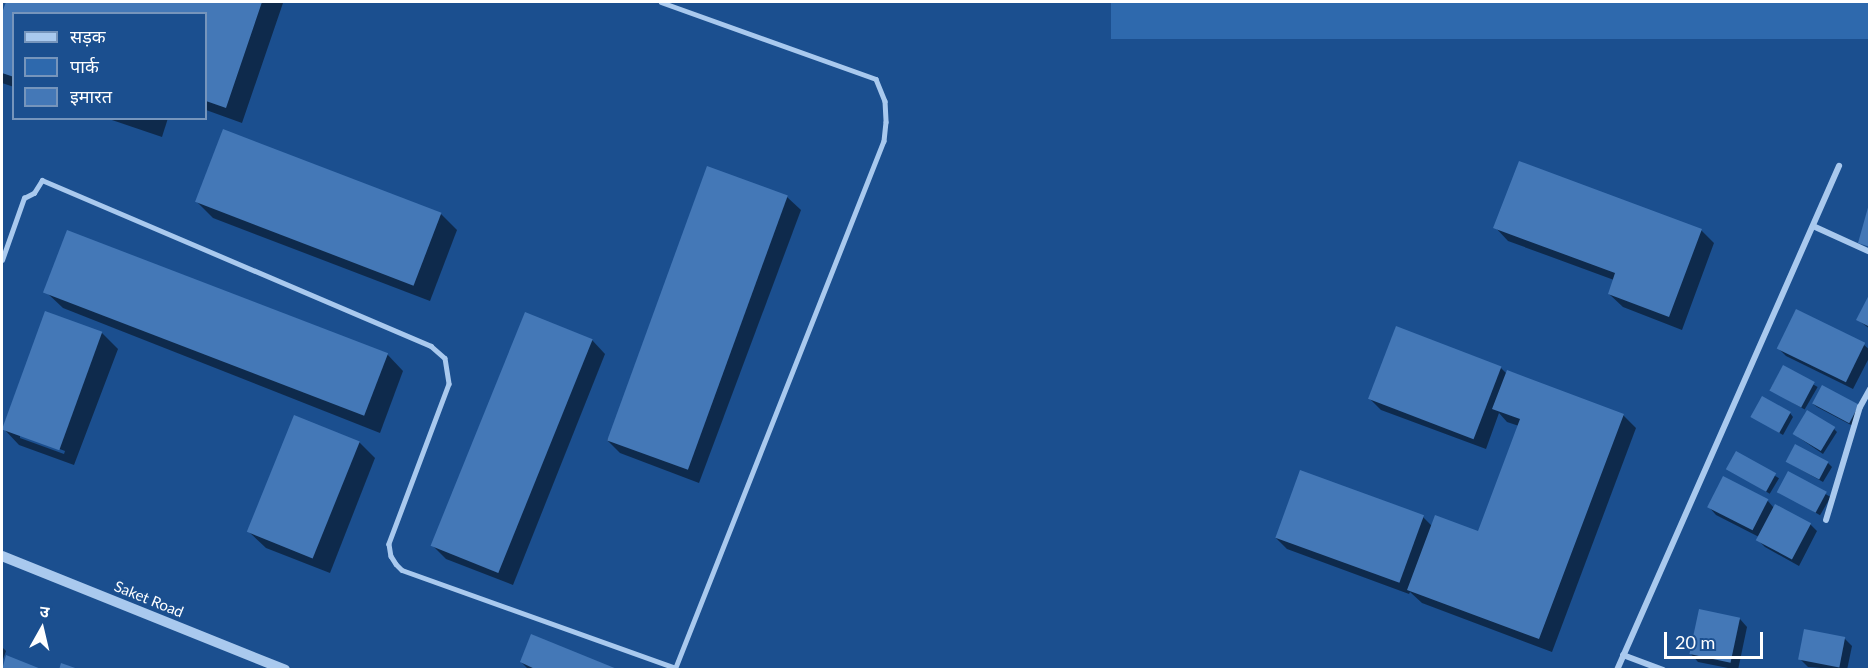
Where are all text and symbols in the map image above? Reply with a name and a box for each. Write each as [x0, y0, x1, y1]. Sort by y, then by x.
legend [12, 12, 207, 120]
text: सड़क [70, 25, 106, 47]
text: पार्क [70, 55, 99, 77]
text: इमारत [70, 85, 112, 107]
street label: Saket Road [112, 577, 186, 621]
north arrow [12, 599, 72, 659]
text: उ [39, 601, 51, 621]
scale bar [1667, 620, 1766, 658]
text: 20 m [1675, 631, 1715, 653]

